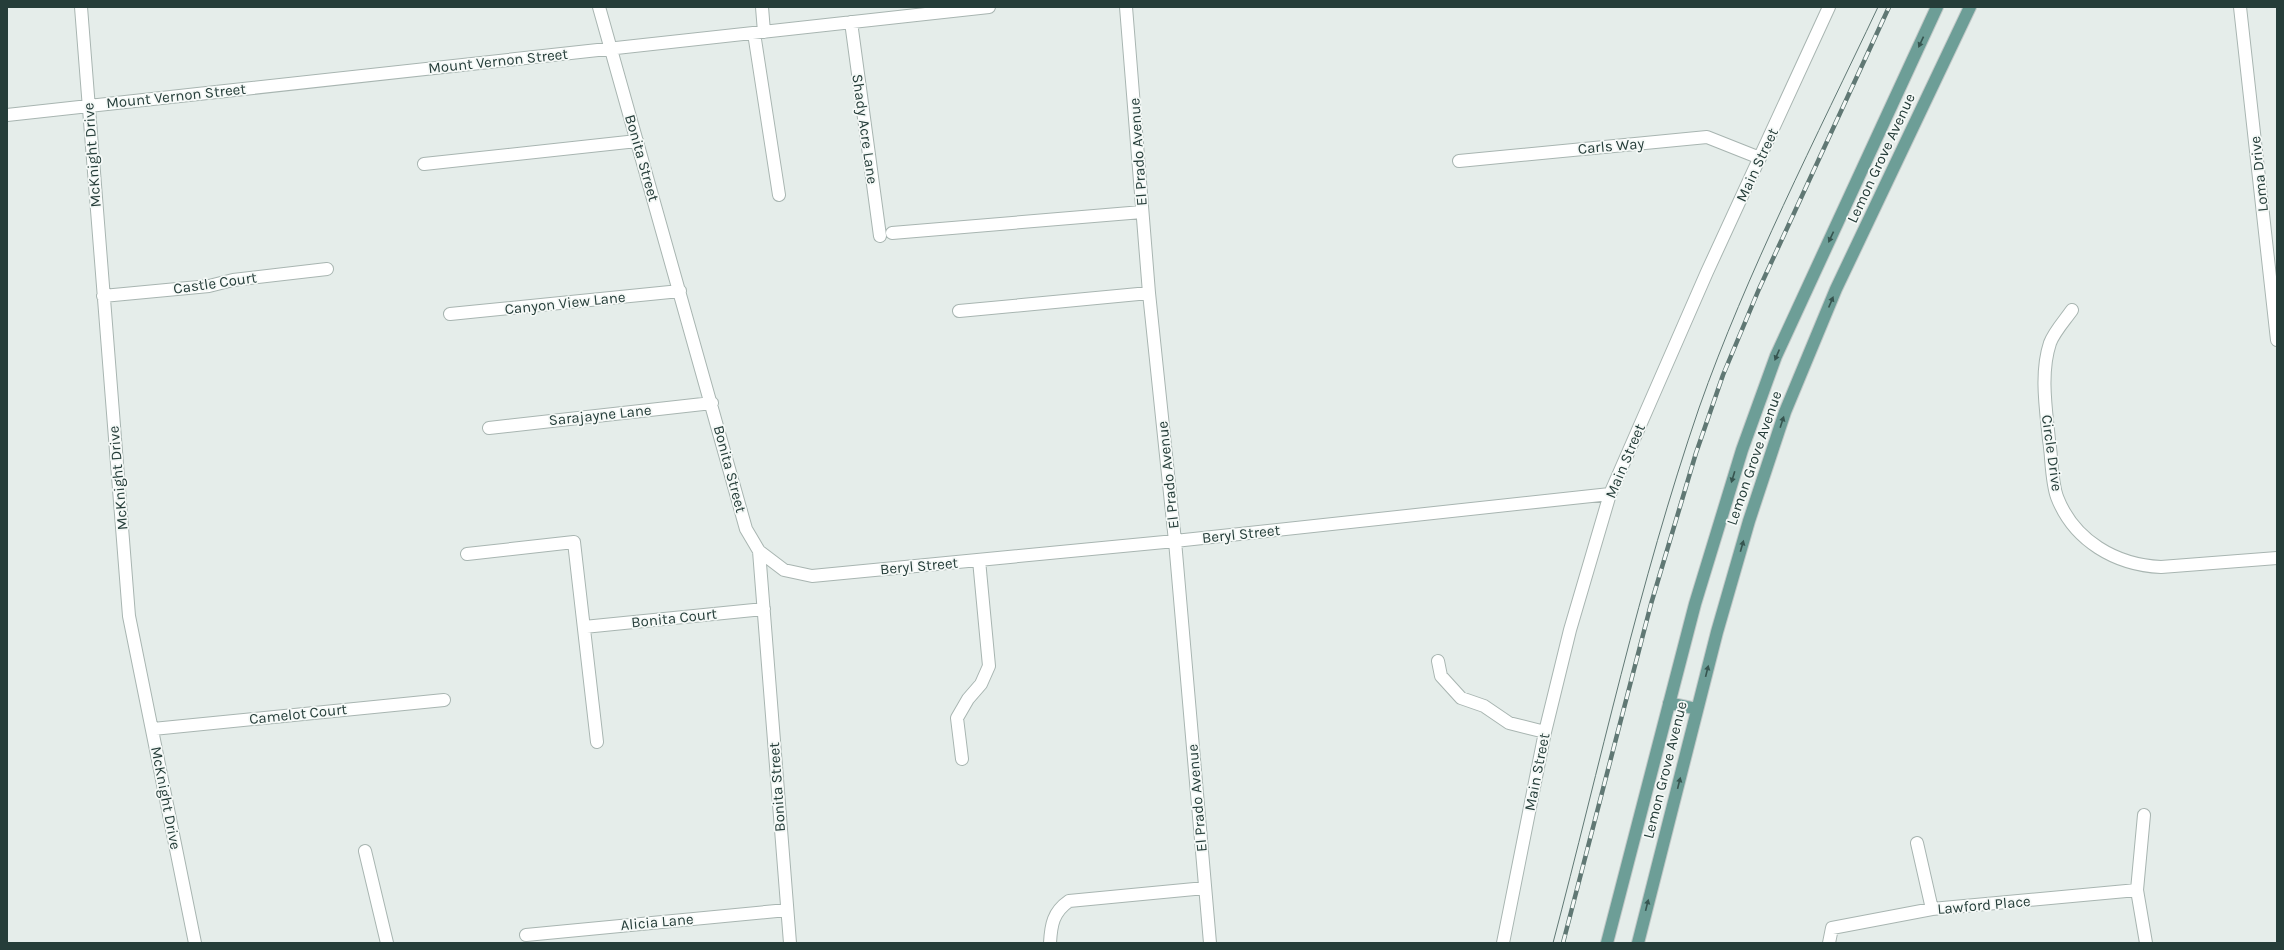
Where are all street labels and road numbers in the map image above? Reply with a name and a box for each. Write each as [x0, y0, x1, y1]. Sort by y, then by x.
street label: Mount Vernon Street [427, 45, 569, 77]
street label: Shady Acre Lane [848, 73, 882, 185]
street label: Mount Vernon Street [105, 80, 247, 112]
street label: Lemon Grove Avenue [1843, 90, 1919, 226]
street label: El Prado Avenue [1125, 97, 1151, 207]
street label: McKnight Drive [79, 102, 105, 208]
street label: Bonita Street [621, 112, 663, 204]
street label: Main Street [1732, 125, 1782, 205]
street label: Carls Way [1577, 134, 1645, 158]
street label: Loma Drive [2246, 135, 2272, 213]
street label: Castle Court [172, 268, 258, 298]
street label: Canyon View Lane [504, 288, 626, 318]
street label: Lemon Grove Avenue [1723, 388, 1785, 528]
street label: Sarajayne Lane [548, 401, 652, 429]
street label: Circle Drive [2038, 413, 2066, 493]
street label: El Prado Avenue [1153, 420, 1183, 530]
street label: Main Street [1601, 421, 1649, 501]
street label: Bonita Street [710, 423, 750, 515]
street label: McKnight Drive [104, 425, 132, 531]
street label: Beryl Street [1201, 521, 1281, 547]
street label: Beryl Street [879, 554, 959, 578]
street label: Bonita Court [630, 605, 718, 631]
street label: Lemon Grove Avenue [1639, 699, 1691, 841]
street label: Camelot Court [248, 700, 348, 728]
street label: Main Street [1521, 731, 1553, 813]
street label: Bonita Street [765, 741, 789, 832]
street label: El Prado Avenue [1183, 743, 1211, 853]
street label: McKnight Drive [147, 745, 185, 851]
street label: Lawford Place [1937, 892, 2031, 918]
street label: Alicia Lane [620, 910, 694, 934]

